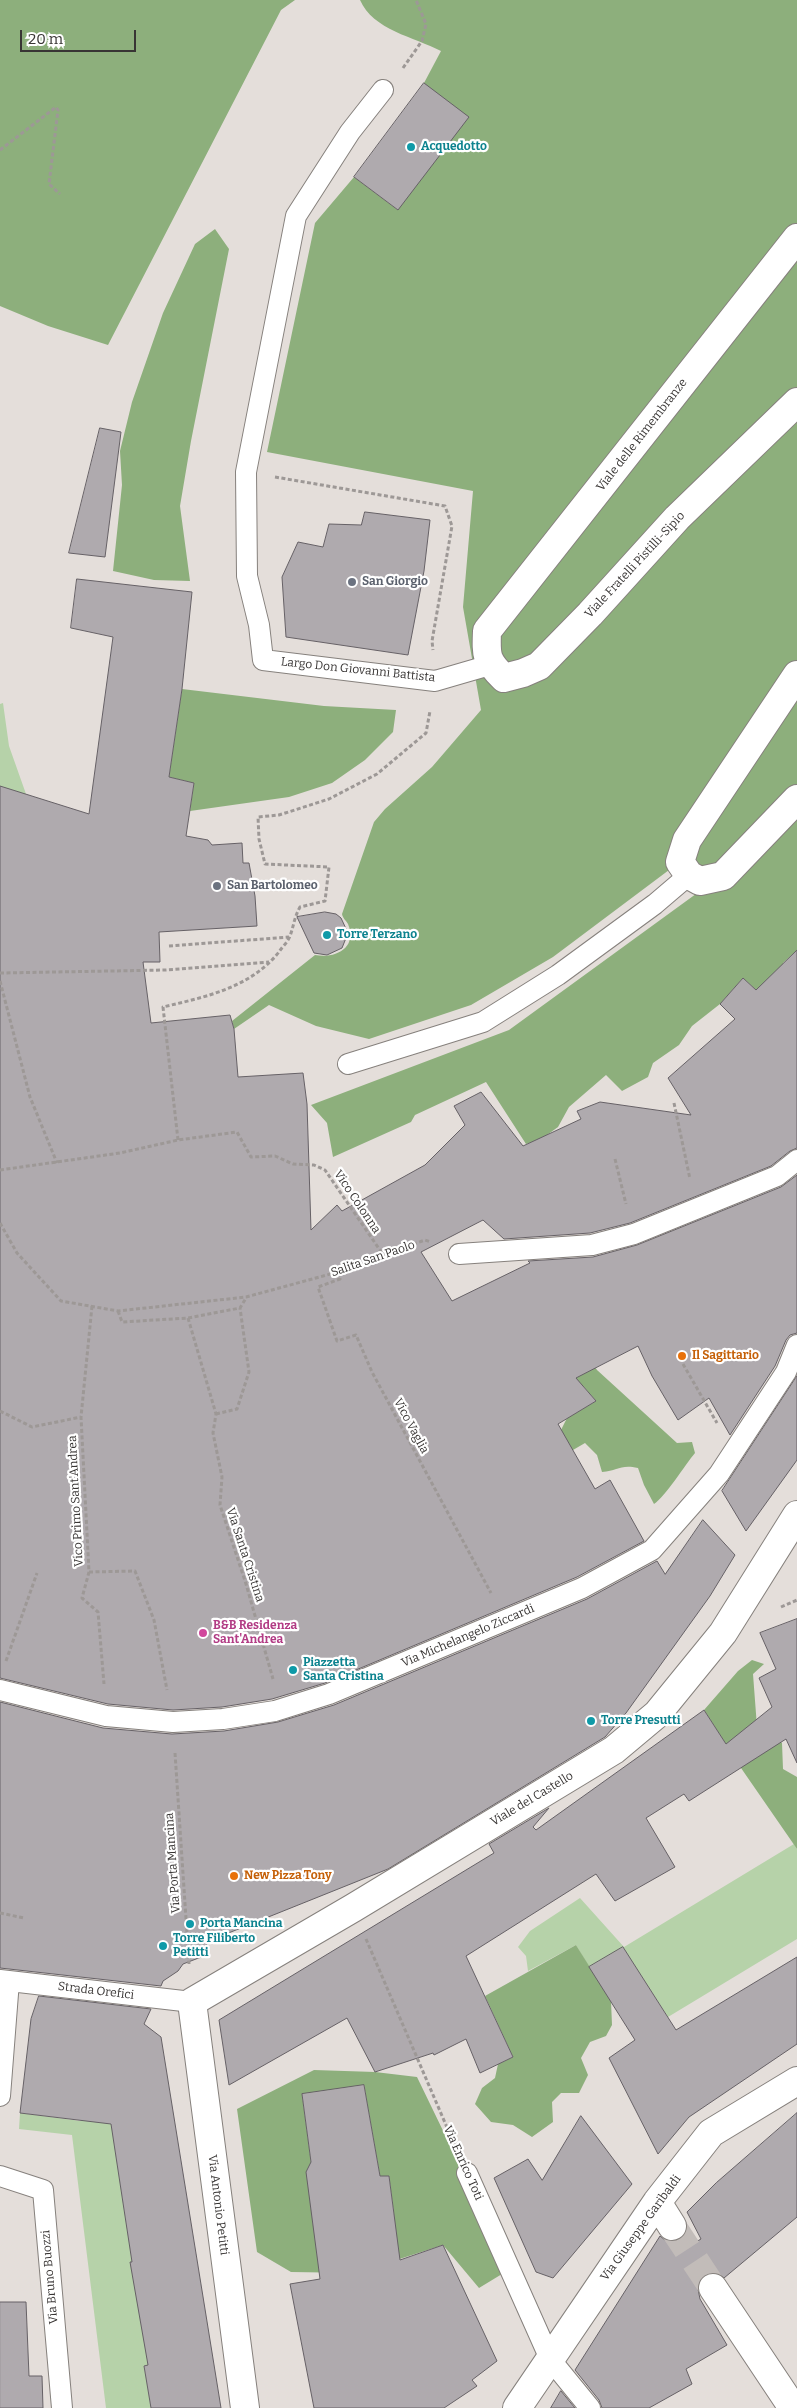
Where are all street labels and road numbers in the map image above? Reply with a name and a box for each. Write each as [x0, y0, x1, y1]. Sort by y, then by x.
street label: Viale delle Rimembranze [594, 376, 690, 494]
street label: Viale Fratelli Pistilli-Sipio [582, 509, 688, 621]
street label: Largo Don Giovanni Battista [280, 655, 436, 685]
street label: Vico Colonna [331, 1168, 383, 1236]
street label: Salita San Paolo [329, 1238, 417, 1280]
street label: Vico Vaglia [390, 1396, 432, 1456]
street label: Vico Primo Sant'Andrea [65, 1435, 87, 1567]
street label: Via Santa Cristina [223, 1506, 267, 1604]
street label: Via Michelangelo Ziccardi [399, 1601, 537, 1671]
street label: Viale del Castello [488, 1769, 576, 1829]
street label: Via Porta Mancina [162, 1812, 184, 1914]
street label: Strada Orefici [57, 1979, 135, 2003]
street label: Via Enrico Toti [440, 2123, 486, 2203]
street label: Via Antonio Petitti [205, 2154, 231, 2256]
street label: Via Giuseppe Garibaldi [598, 2172, 684, 2284]
street label: Via Bruno Buozzi [39, 2229, 61, 2325]

